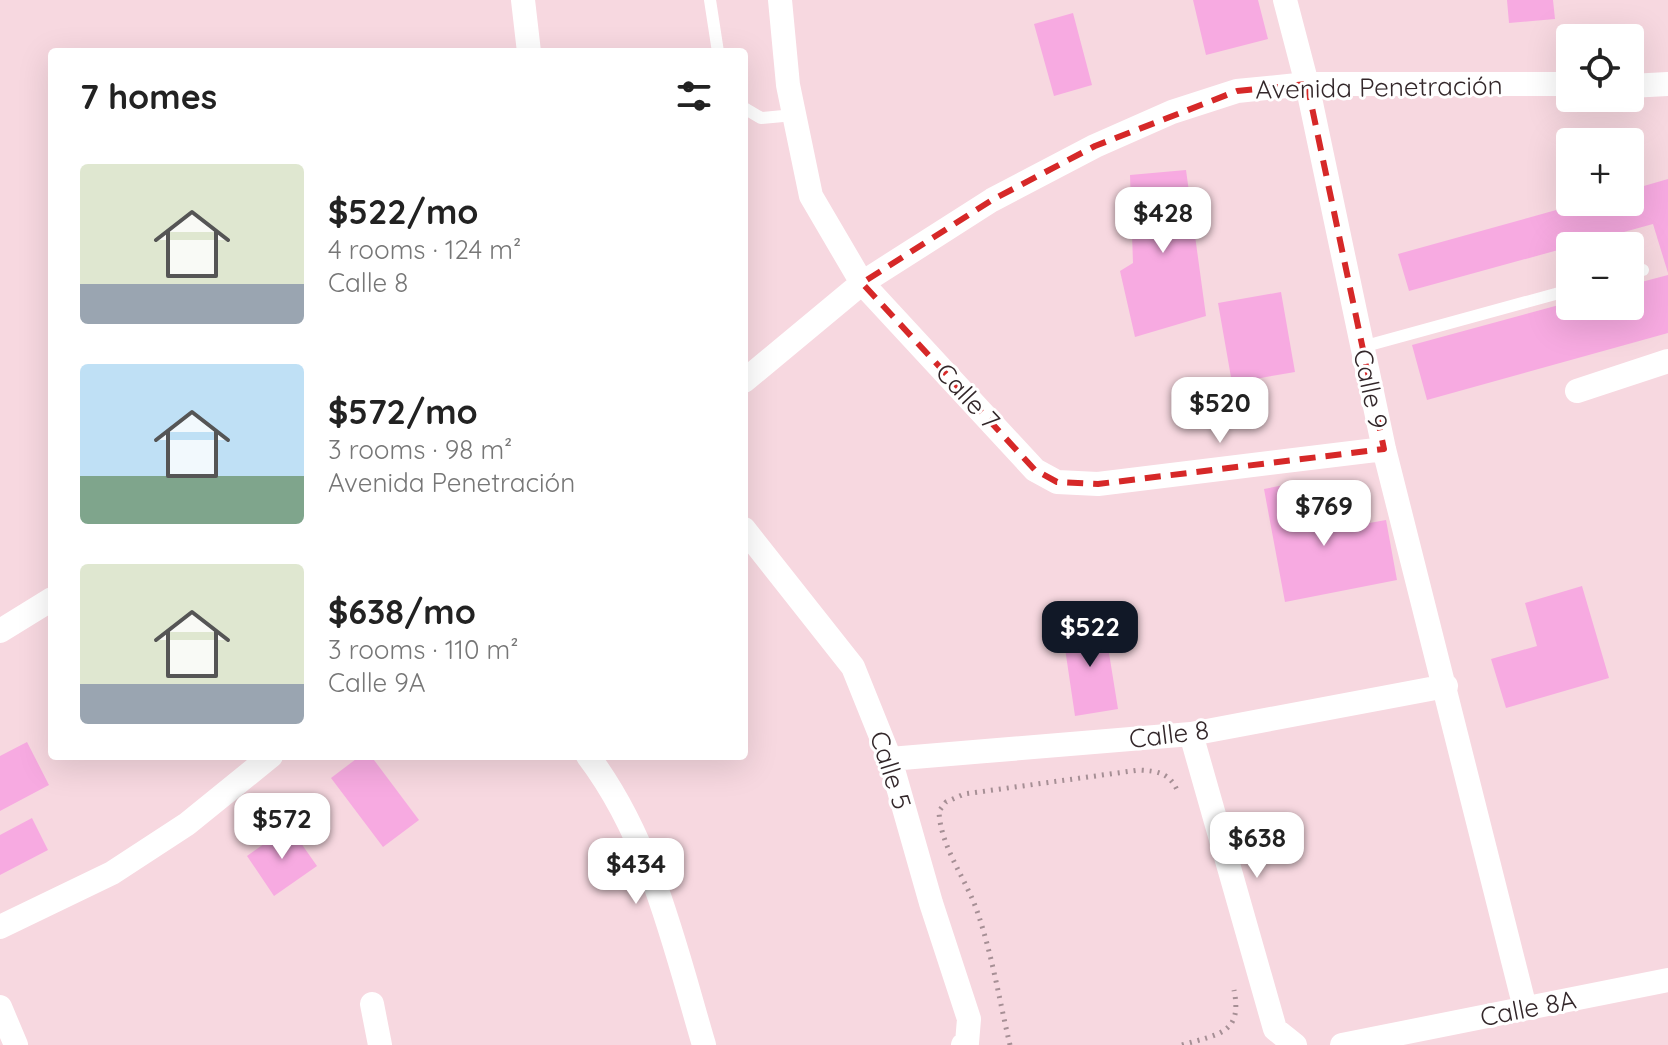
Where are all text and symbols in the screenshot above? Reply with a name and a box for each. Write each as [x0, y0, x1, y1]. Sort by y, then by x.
map controls [1556, 24, 1644, 320]
button: locate [1556, 24, 1644, 112]
street label: Avenida Penetración [1255, 68, 1503, 106]
icon: filters [672, 74, 716, 118]
text: 7 homes [80, 75, 217, 118]
button: + [1556, 128, 1644, 216]
pin: $428 [1116, 187, 1210, 255]
text: $522/mo [328, 190, 478, 233]
icon: home [144, 196, 240, 292]
text: $428 [1133, 196, 1193, 229]
button: − [1556, 232, 1644, 320]
text: 4 rooms · 124 m² [328, 233, 521, 266]
text: Calle 8 [328, 266, 408, 299]
street label: Calle 9 [1346, 346, 1396, 432]
street label: Calle 7 [929, 356, 1007, 436]
pin: $520 [1173, 377, 1267, 445]
text: $520 [1189, 386, 1251, 419]
text: $572/mo [328, 390, 478, 433]
icon: home [144, 396, 240, 492]
text: 3 rooms · 98 m² [328, 433, 512, 466]
text: Avenida Penetración [328, 466, 575, 499]
pin: $769 [1277, 480, 1371, 548]
text: $769 [1295, 489, 1353, 522]
text: $638/mo [328, 590, 476, 633]
icon: home [144, 596, 240, 692]
pin: $522 [1043, 601, 1137, 669]
text: $522 [1060, 610, 1120, 643]
text: 3 rooms · 110 m² [328, 633, 519, 666]
text: Calle 9A [328, 666, 426, 699]
street label: Calle 8 [1127, 713, 1211, 755]
street label: Calle 5 [863, 727, 919, 813]
pin: $572 [235, 793, 329, 861]
text: $572 [252, 802, 312, 835]
pin: $638 [1210, 812, 1304, 880]
text: $638 [1228, 821, 1286, 854]
pin: $434 [589, 838, 683, 906]
text: $434 [606, 847, 666, 880]
street label: Calle 8A [1477, 983, 1579, 1033]

